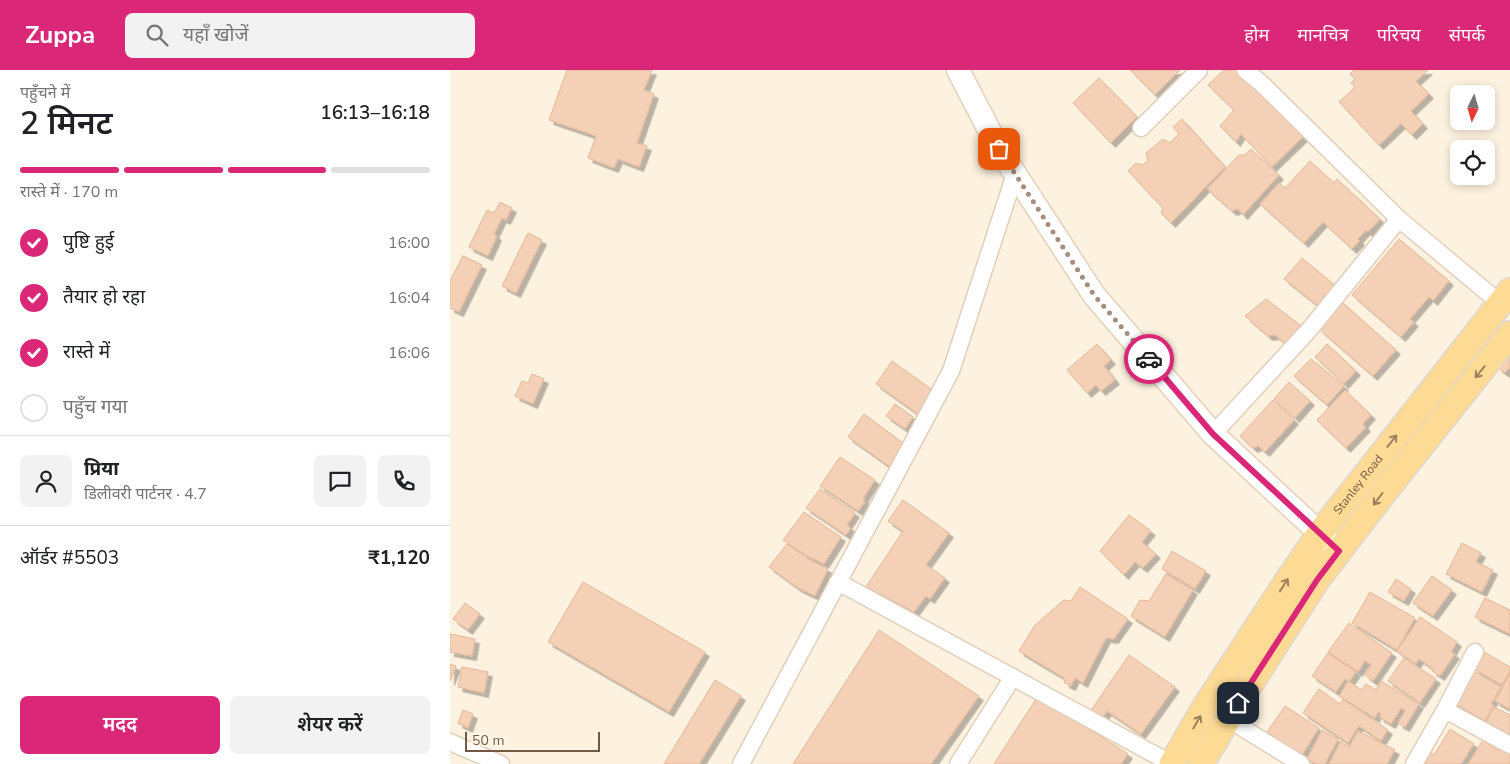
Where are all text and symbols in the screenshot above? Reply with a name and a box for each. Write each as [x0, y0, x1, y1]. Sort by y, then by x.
search box [125, 13, 475, 58]
text: Zuppa [25, 19, 95, 51]
icon: search [143, 21, 171, 49]
text: यहाँ खोजें [183, 22, 249, 48]
text: होम [1244, 23, 1269, 47]
text: मानचित्र [1297, 23, 1349, 47]
text: परिचय [1377, 23, 1421, 47]
text: संपर्क [1449, 23, 1485, 47]
text: पहुँचने में [20, 82, 70, 104]
north arrow [1450, 85, 1495, 130]
map controls [1450, 85, 1495, 185]
text: 16:13–16:18 [320, 100, 430, 126]
text: 2 मिनट [20, 102, 113, 145]
pin [978, 128, 1020, 170]
icon: bag [985, 135, 1013, 163]
button: locate [1450, 140, 1495, 185]
text: रास्ते में · 170 m [20, 181, 118, 203]
icon: check [20, 229, 48, 257]
text: पुष्टि हुई [63, 229, 114, 255]
text: 16:00 [388, 232, 430, 254]
icon: check [20, 284, 48, 312]
text: तैयार हो रहा [63, 284, 145, 310]
text: 16:04 [388, 287, 430, 309]
courier [1124, 334, 1174, 384]
icon: check [20, 339, 48, 367]
text: रास्ते में [63, 339, 110, 365]
text: 16:06 [388, 342, 430, 364]
icon: car [1135, 345, 1163, 373]
one-way arrow [1474, 365, 1485, 378]
text: पहुँच गया [63, 394, 127, 420]
one-way arrow [1387, 435, 1398, 448]
street label: Stanley Road [1330, 451, 1386, 518]
button: person [20, 455, 72, 507]
button: chat [314, 455, 366, 507]
button: phone [378, 455, 430, 507]
text: प्रिया [84, 456, 119, 482]
text: डिलीवरी पार्टनर · 4.7 [84, 483, 207, 505]
one-way arrow [1373, 492, 1384, 505]
text: ऑर्डर #5503 [20, 545, 119, 571]
text: ₹1,120 [368, 545, 430, 571]
one-way arrow [1279, 578, 1289, 592]
pin [1217, 682, 1259, 724]
icon: home [1224, 689, 1252, 717]
button: मदद [20, 696, 220, 754]
button: शेयर करें [230, 696, 430, 754]
one-way arrow [1192, 715, 1202, 729]
scale bar [465, 729, 600, 752]
text: 50 m [472, 731, 504, 750]

